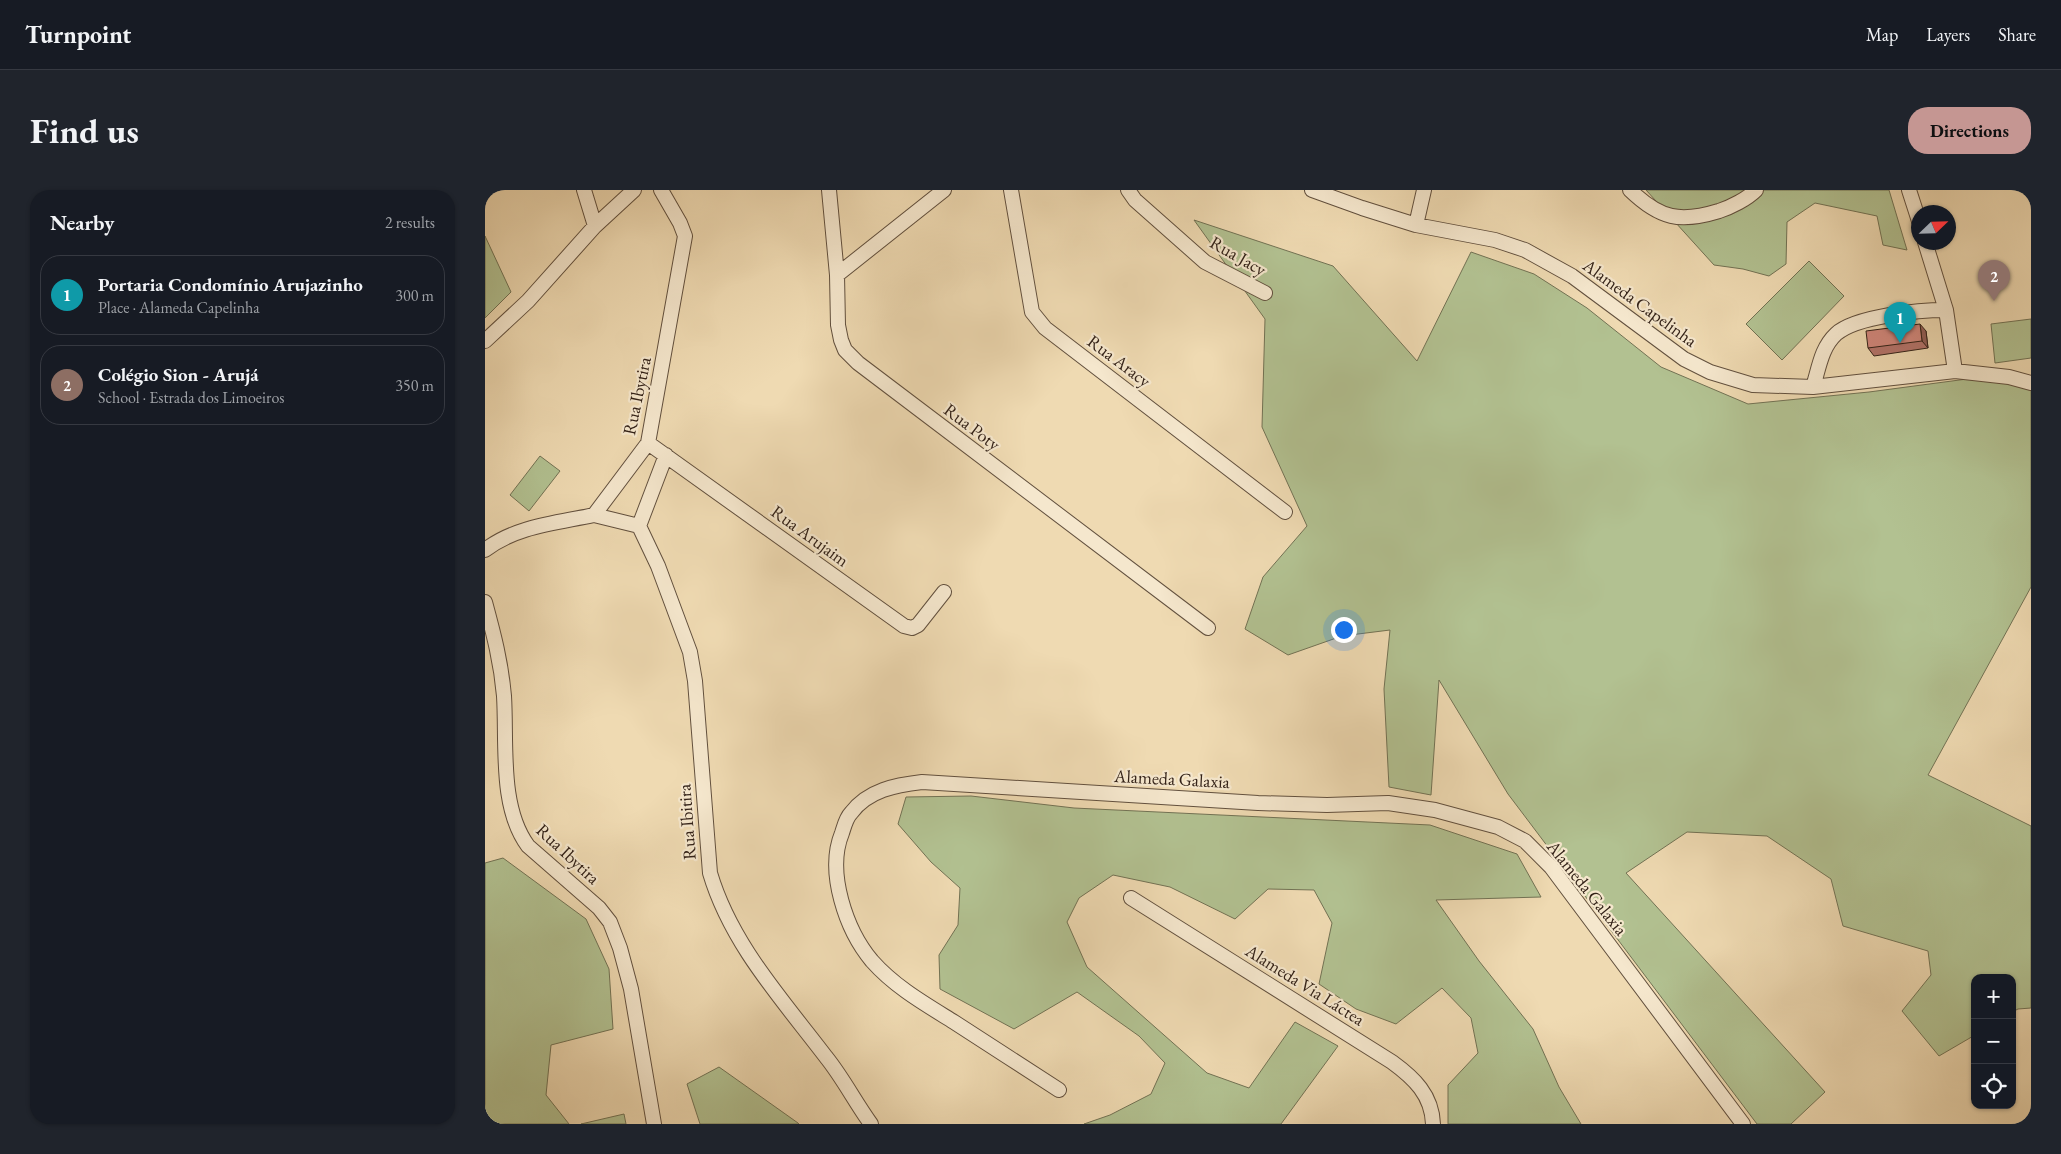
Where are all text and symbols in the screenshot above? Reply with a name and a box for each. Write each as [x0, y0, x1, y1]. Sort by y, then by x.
text: Turnpoint [25, 19, 131, 50]
text: Map [1866, 23, 1898, 46]
text: Layers [1926, 23, 1970, 46]
text: Share [1998, 23, 2036, 46]
button: Directions [1908, 107, 2031, 154]
text: Find us [30, 108, 139, 153]
north arrow [1911, 205, 1956, 250]
text: Nearby [50, 209, 114, 236]
text: 2 results [385, 212, 435, 233]
street label: Rua Jacy [1206, 230, 1271, 281]
street label: Alameda Capelinha [1578, 253, 1703, 352]
pin: 2 [1978, 260, 2010, 301]
text: Portaria Condomínio Arujazinho [98, 272, 363, 297]
text: 1 [63, 285, 71, 306]
text: 300 m [395, 285, 434, 306]
text: Place · Alameda Capelinha [98, 297, 260, 318]
pin: 1 [1884, 302, 1916, 343]
street label: Rua Aracy [1083, 329, 1156, 392]
street label: Rua Ibytira [617, 354, 656, 437]
text: Colégio Sion - Arujá [98, 362, 259, 387]
text: 2 [63, 375, 71, 396]
text: 350 m [395, 375, 434, 396]
text: School · Estrada dos Limoeiros [98, 387, 284, 408]
street label: Rua Poty [940, 398, 1005, 455]
street label: Rua Arujaim [767, 500, 854, 572]
your location [1331, 617, 1357, 643]
street label: Alameda Galaxia [1113, 764, 1231, 793]
street label: Rua Ibitira [672, 782, 701, 861]
street label: Rua Ibytira [532, 818, 606, 890]
street label: Alameda Galaxia [1541, 835, 1633, 941]
street label: Alameda Via Láctea [1240, 938, 1370, 1031]
map controls [1971, 974, 2016, 1109]
button: + [1971, 974, 2016, 1019]
button: − [1971, 1019, 2016, 1064]
button: locate [1971, 1064, 2016, 1109]

